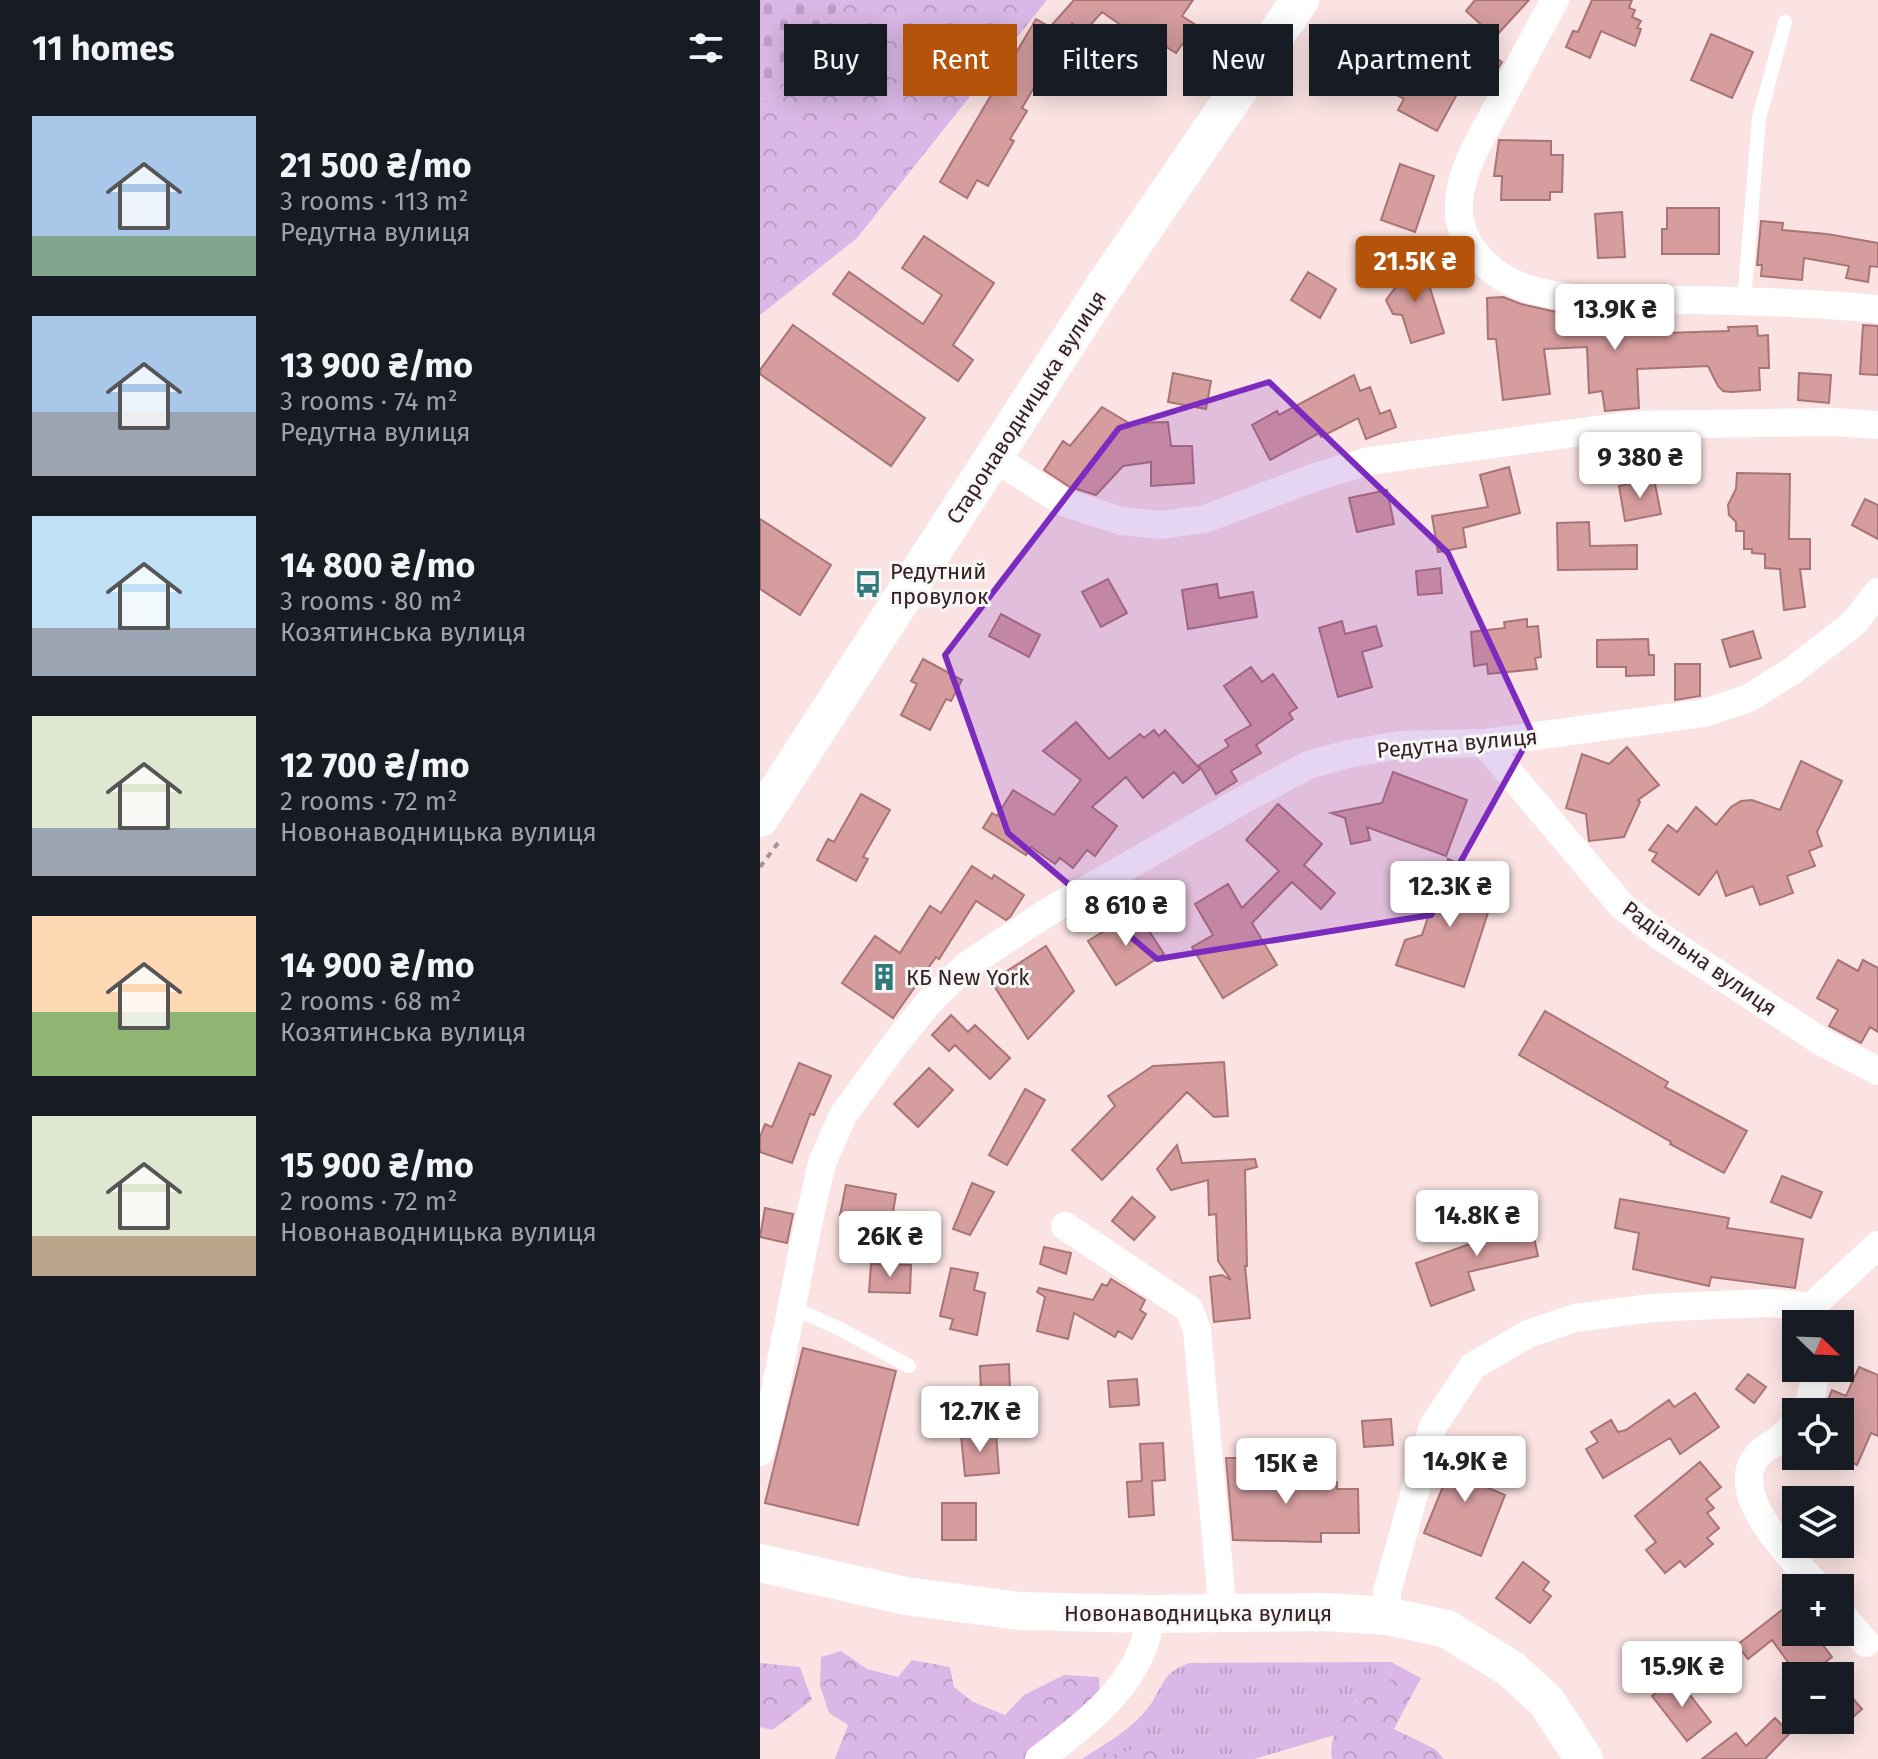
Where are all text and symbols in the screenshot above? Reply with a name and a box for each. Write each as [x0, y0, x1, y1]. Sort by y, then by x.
chip: Buy [784, 24, 887, 96]
chip: Rent [903, 24, 1017, 96]
chip: Filters [1033, 24, 1167, 96]
chip: New [1183, 24, 1293, 96]
chip: Apartment [1309, 24, 1499, 96]
icon: filters [684, 26, 728, 70]
text: 11 homes [32, 28, 174, 69]
text: 21 500 ₴/mo [280, 145, 472, 186]
icon: home [96, 148, 192, 244]
text: 3 rooms · 113 m² [280, 186, 469, 217]
text: Редутна вулиця [280, 217, 471, 248]
pin: 21.5K ₴ [1341, 236, 1489, 304]
text: 21.5K ₴ [1374, 246, 1456, 277]
pin: 13.9K ₴ [1541, 284, 1689, 352]
street label: Старонаводницька вулиця [941, 285, 1112, 529]
text: 13.9K ₴ [1573, 294, 1657, 325]
text: 13 900 ₴/mo [280, 345, 473, 386]
icon: home [96, 348, 192, 444]
text: 3 rooms · 74 m² [280, 386, 458, 417]
text: Редутна вулиця [280, 417, 471, 448]
pin: 9 380 ₴ [1566, 432, 1714, 500]
text: 9 380 ₴ [1597, 442, 1683, 473]
text: 14 800 ₴/mo [280, 545, 475, 586]
icon: home [96, 548, 192, 644]
place label: Редутний провулок [890, 558, 989, 610]
bus stop icon: Редутний провулок [853, 569, 883, 599]
text: 3 rooms · 80 m² [280, 586, 462, 617]
text: Козятинська вулиця [280, 617, 526, 648]
street label: Редутна вулиця [1376, 723, 1539, 764]
text: 12 700 ₴/mo [280, 745, 470, 786]
icon: home [96, 748, 192, 844]
text: 2 rooms · 72 m² [280, 786, 457, 817]
text: Новонаводницька вулиця [280, 817, 597, 848]
pin: 12.3K ₴ [1376, 861, 1524, 929]
text: 12.3K ₴ [1408, 871, 1492, 902]
pin: 8 610 ₴ [1052, 880, 1200, 948]
text: 8 610 ₴ [1085, 890, 1167, 921]
street label: Радіальна вулиця [1617, 895, 1782, 1022]
text: 14 900 ₴/mo [280, 945, 475, 986]
icon: home [96, 948, 192, 1044]
building icon: КБ New York [869, 962, 899, 992]
place label: КБ New York [906, 964, 1030, 991]
text: 2 rooms · 68 m² [280, 986, 461, 1017]
text: Козятинська вулиця [280, 1017, 526, 1048]
text: 15 900 ₴/mo [280, 1145, 474, 1186]
icon: home [96, 1148, 192, 1244]
text: 2 rooms · 72 m² [280, 1186, 457, 1217]
pin: 14.8K ₴ [1403, 1190, 1551, 1258]
text: 14.8K ₴ [1434, 1200, 1520, 1231]
pin: 26K ₴ [834, 1211, 946, 1279]
text: Новонаводницька вулиця [280, 1217, 597, 1248]
text: 26K ₴ [857, 1221, 923, 1252]
north arrow [1782, 1310, 1854, 1382]
map controls [1782, 1310, 1854, 1734]
pin: 12.7K ₴ [906, 1386, 1054, 1454]
text: 12.7K ₴ [939, 1396, 1021, 1427]
button: locate [1782, 1398, 1854, 1470]
pin: 14.9K ₴ [1391, 1436, 1539, 1504]
pin: 15K ₴ [1230, 1438, 1342, 1506]
text: 14.9K ₴ [1423, 1446, 1507, 1477]
text: 15K ₴ [1254, 1448, 1318, 1479]
button: layers [1782, 1486, 1854, 1558]
button: + [1782, 1574, 1854, 1646]
street label: Новонаводницька вулиця [1064, 1600, 1332, 1627]
pin: 15.9K ₴ [1608, 1641, 1756, 1709]
text: 15.9K ₴ [1640, 1651, 1724, 1682]
button: − [1782, 1662, 1854, 1734]

